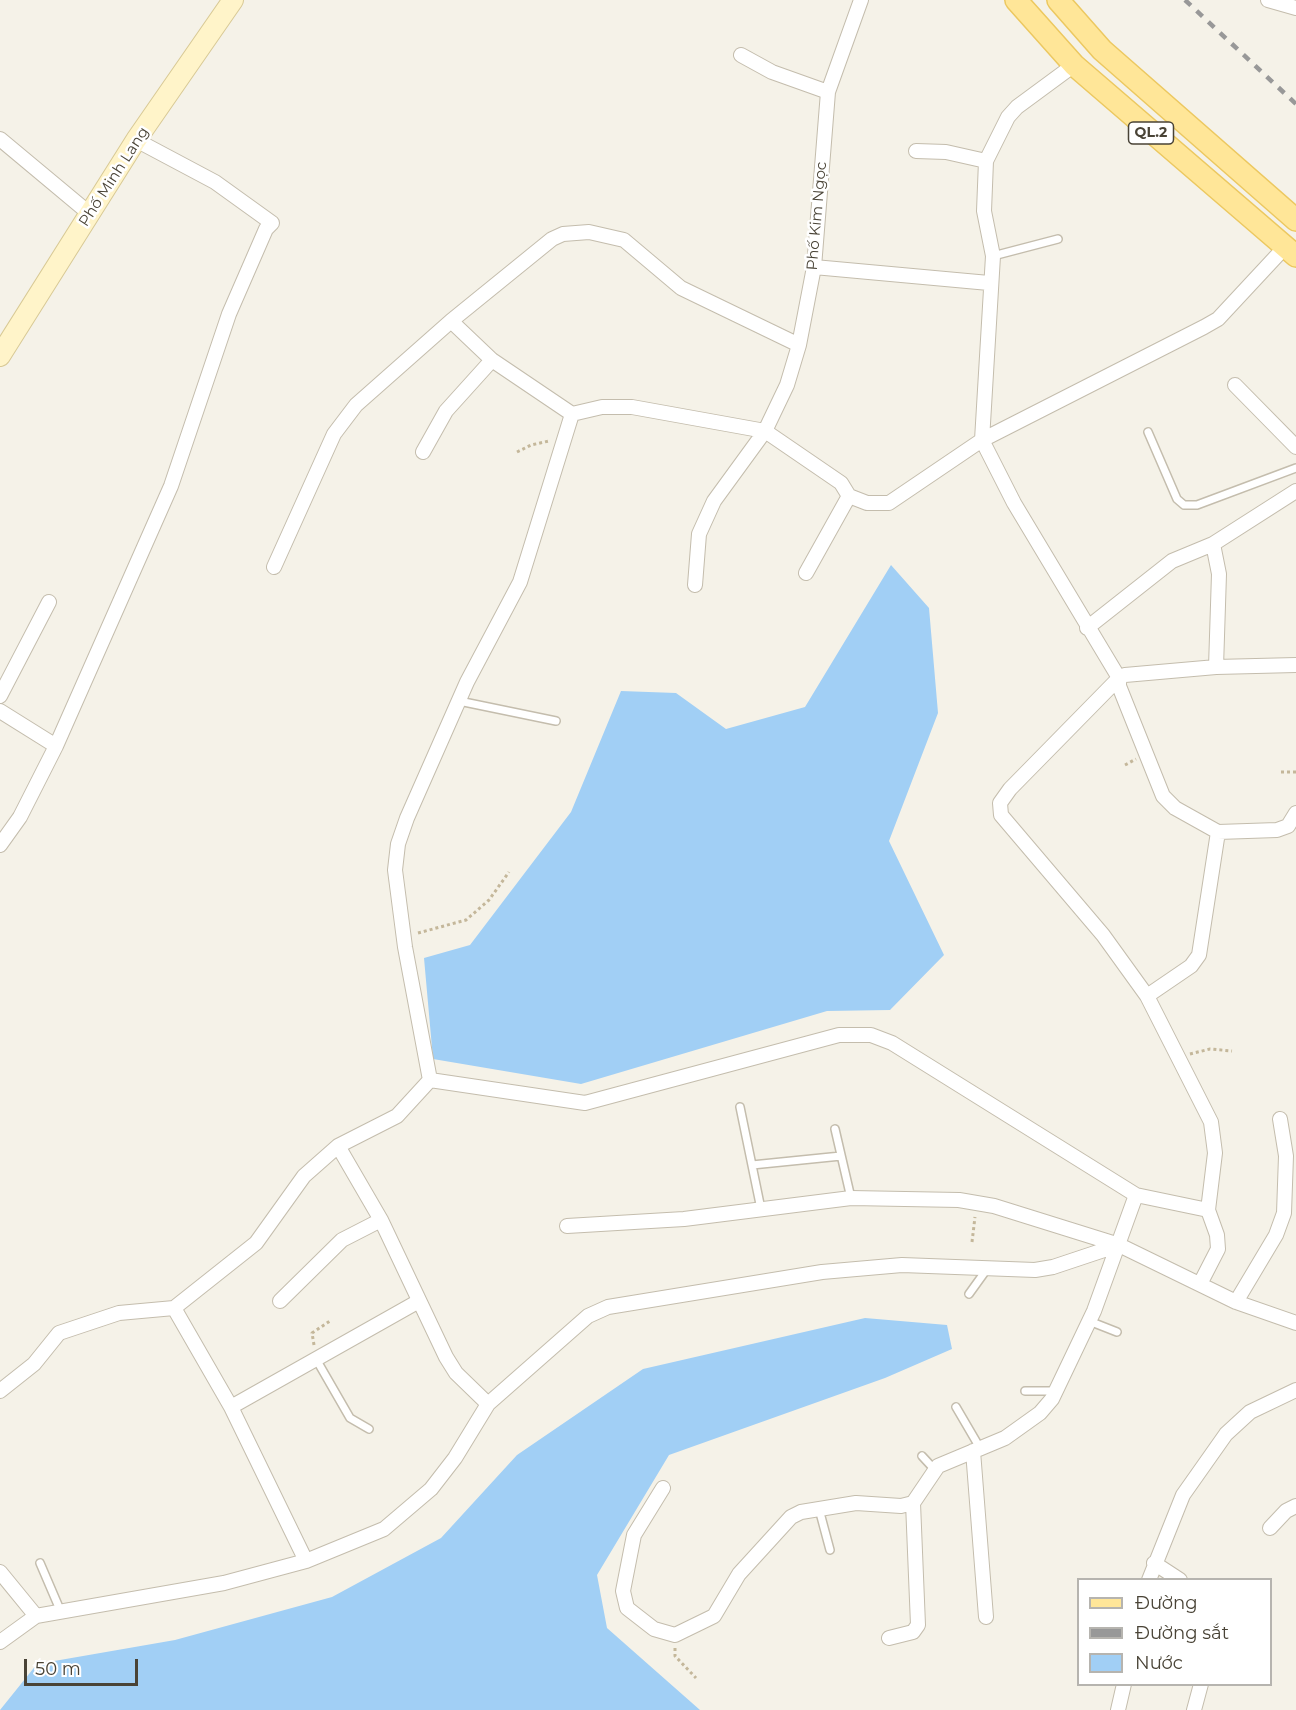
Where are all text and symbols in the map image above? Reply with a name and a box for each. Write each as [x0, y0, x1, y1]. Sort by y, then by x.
road number: QL.2 [1128, 122, 1174, 144]
street label: Phố Minh Lang [75, 124, 153, 230]
street label: Phố Kim Ngọc [803, 161, 831, 271]
legend [1077, 1578, 1272, 1686]
text: Đường [1135, 1592, 1198, 1614]
text: Đường sắt [1135, 1622, 1229, 1644]
scale bar [27, 1647, 141, 1685]
text: Nước [1135, 1652, 1183, 1674]
text: 50 m [35, 1658, 81, 1680]

